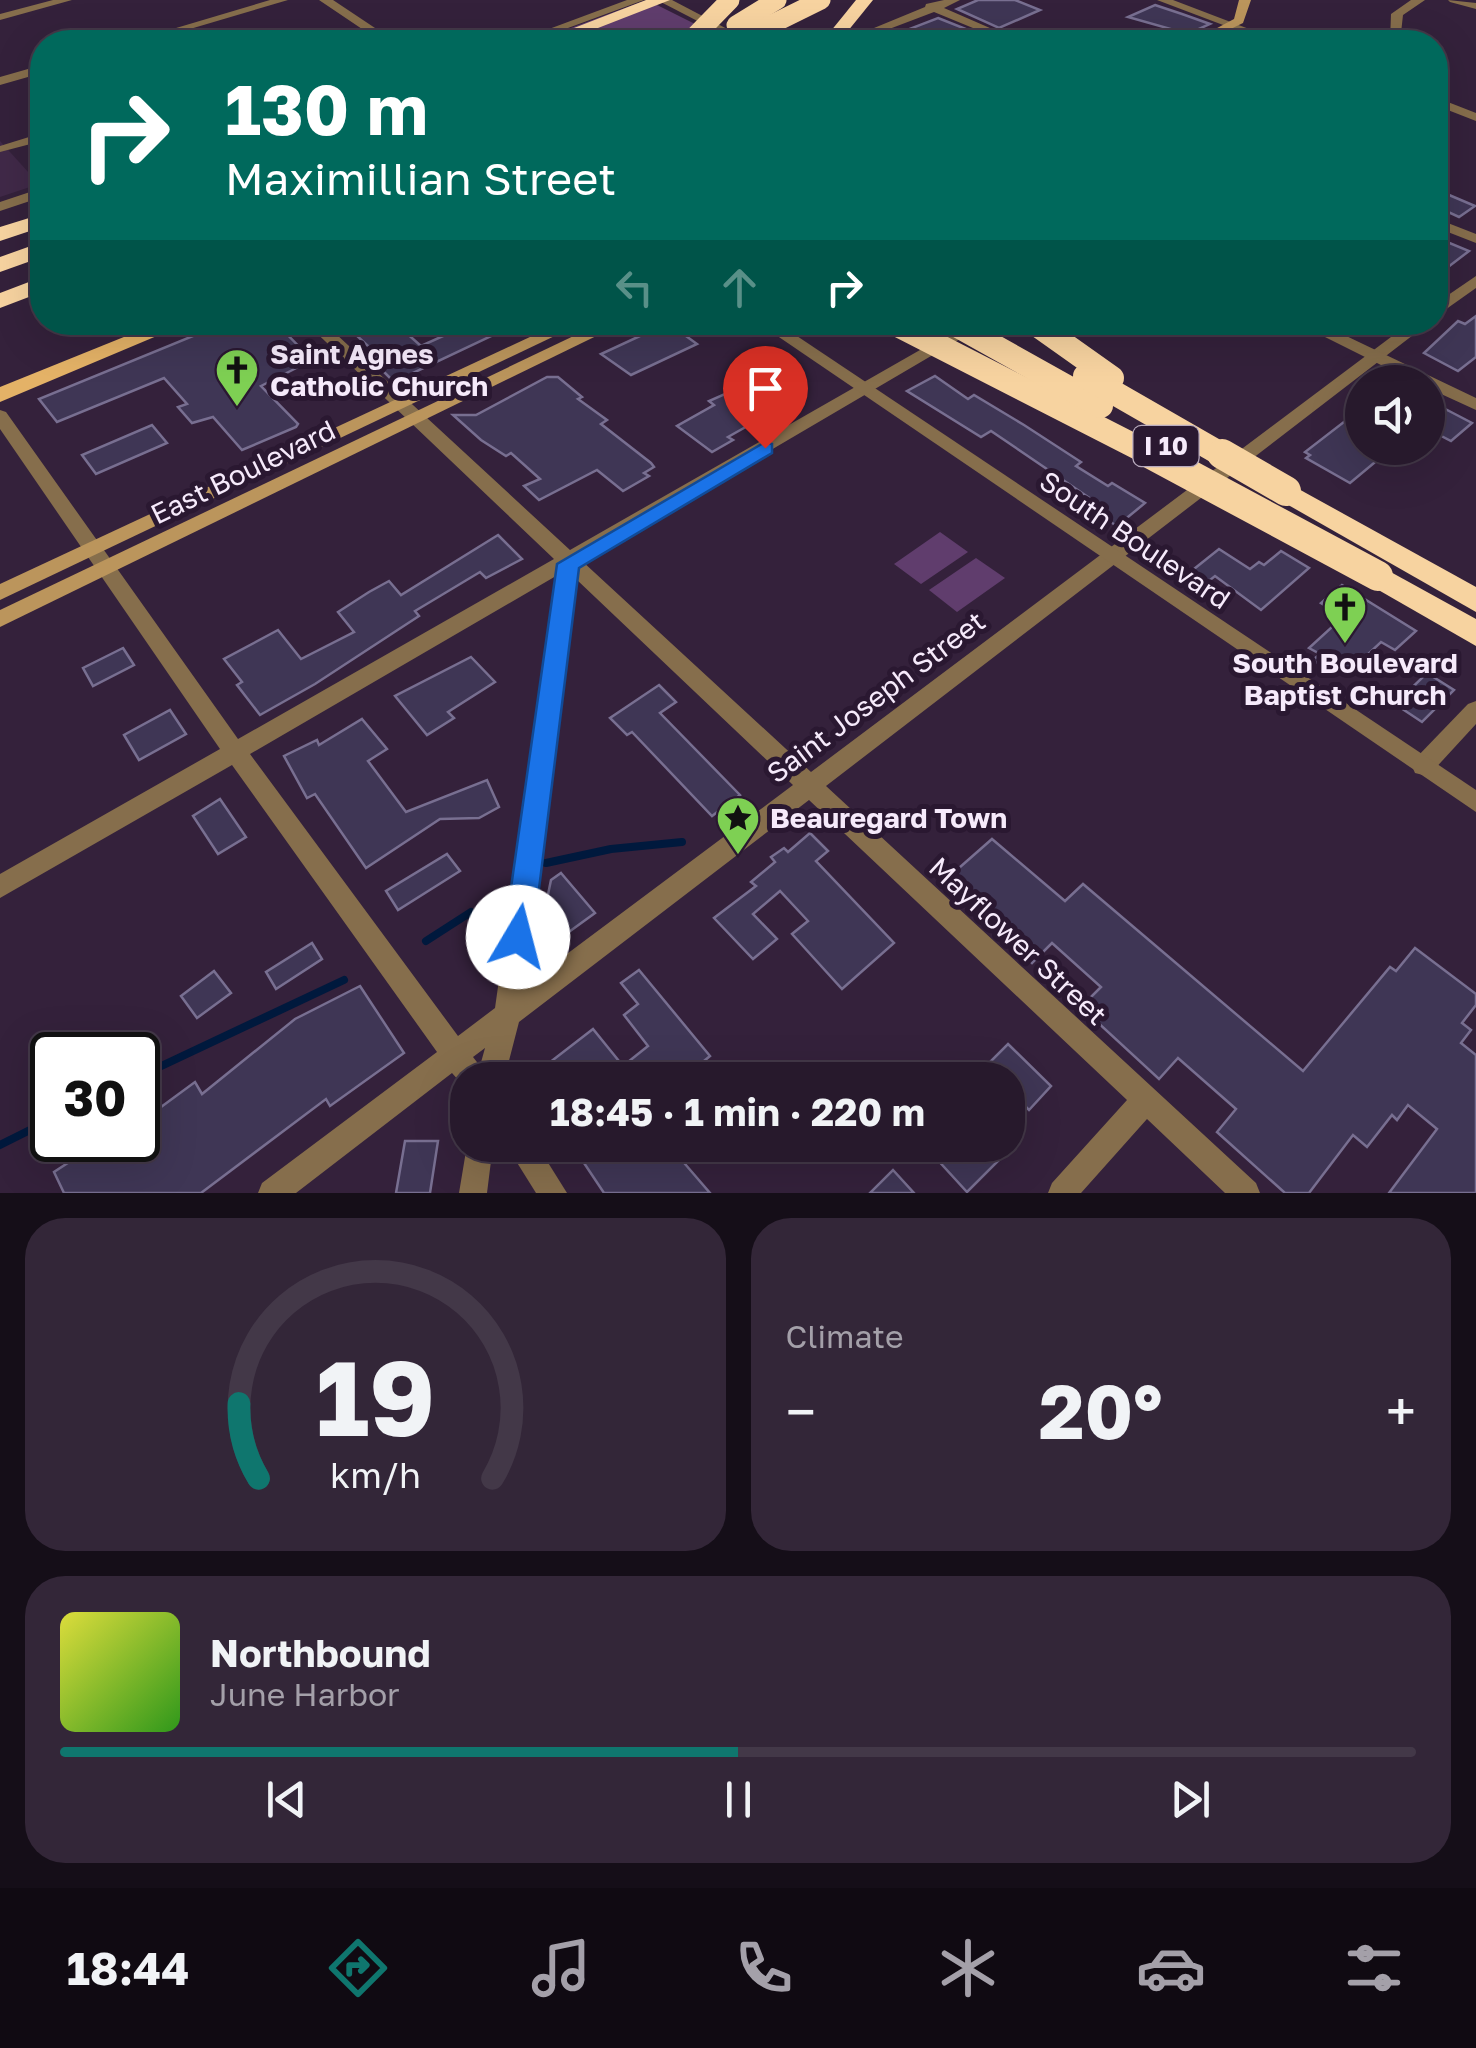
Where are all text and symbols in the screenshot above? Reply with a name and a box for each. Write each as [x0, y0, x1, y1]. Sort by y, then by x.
text: 130 m [225, 66, 428, 150]
icon: right [60, 70, 190, 200]
text: Maximillian Street [225, 151, 616, 205]
icon: left [607, 260, 662, 315]
icon: ahead [712, 260, 767, 315]
icon: right [817, 260, 872, 315]
place label: Saint Agnes Catholic Church [270, 337, 488, 402]
pin [723, 346, 808, 449]
church icon: Saint Agnes Catholic Church [214, 347, 260, 408]
icon: arrive [738, 361, 793, 416]
map controls [1345, 365, 1445, 465]
button: sound [1345, 365, 1445, 465]
street label: East Boulevard [145, 413, 340, 530]
road number: I 10 [1134, 426, 1198, 466]
street label: South Boulevard [1034, 464, 1237, 615]
church icon: South Boulevard Baptist Church [1322, 584, 1368, 645]
street label: Saint Joseph Street [760, 604, 991, 789]
place label: South Boulevard Baptist Church [1232, 646, 1458, 711]
place icon: Beauregard Town [715, 795, 761, 856]
place label: Beauregard Town [770, 801, 1007, 834]
street label: Mayflower Street [923, 850, 1114, 1031]
position arrow [466, 885, 570, 989]
speed limit sign: 30 [30, 1032, 160, 1162]
text: 18:45 · 1 min · 220 m [550, 1089, 925, 1134]
text: Climate [786, 1317, 904, 1355]
text: 19 [315, 1334, 435, 1459]
text: 20° [1039, 1365, 1163, 1456]
text: − [786, 1378, 816, 1444]
text: + [1386, 1378, 1416, 1444]
text: km/h [330, 1453, 421, 1496]
text: Northbound [210, 1630, 431, 1675]
text: June Harbor [210, 1675, 400, 1713]
icon: previous [259, 1772, 314, 1827]
icon: pause [711, 1772, 766, 1827]
icon: next [1163, 1772, 1218, 1827]
icon: directions [323, 1933, 393, 2003]
icon: music [526, 1933, 596, 2003]
icon: phone [729, 1933, 799, 2003]
icon: climate [933, 1933, 1003, 2003]
icon: car [1136, 1933, 1206, 2003]
icon: filters [1339, 1933, 1409, 2003]
text: 18:44 [67, 1941, 189, 1995]

